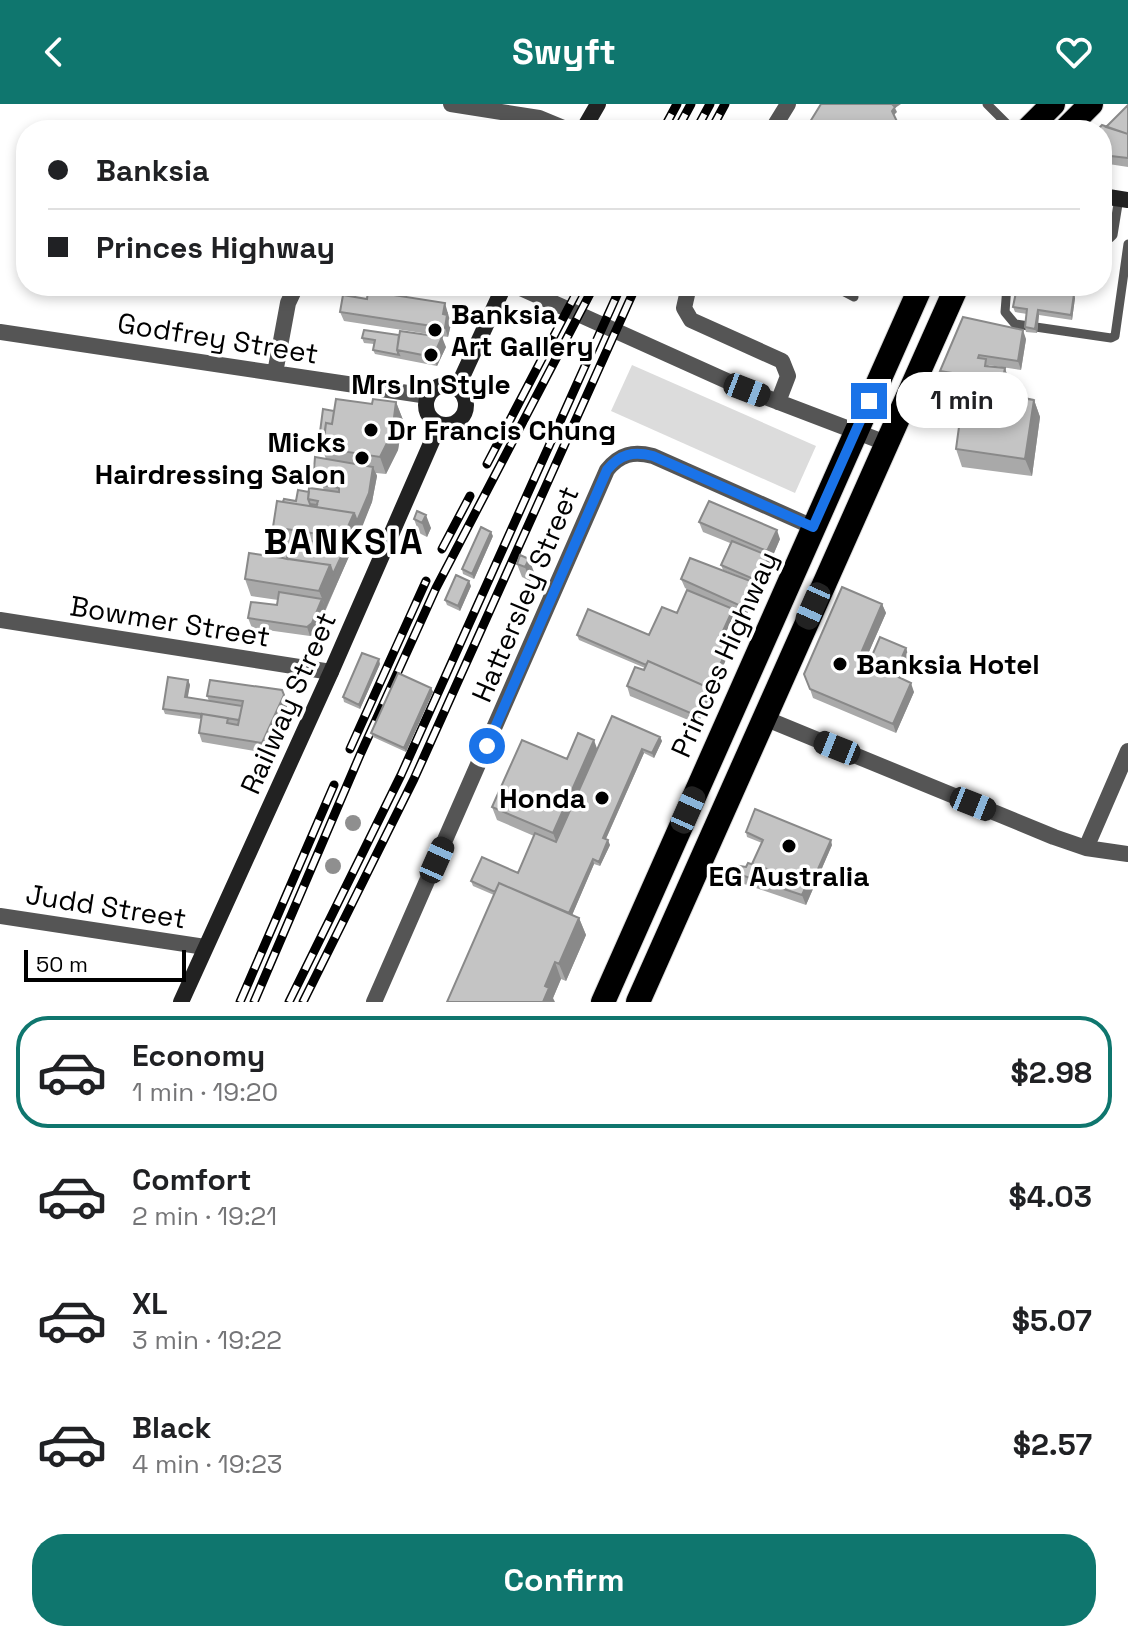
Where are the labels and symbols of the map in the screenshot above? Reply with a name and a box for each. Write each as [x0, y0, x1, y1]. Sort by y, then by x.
place label: Banksia Art Gallery [451, 296, 594, 364]
street label: Godfrey Street [115, 304, 321, 372]
marker: Banksia Art Gallery [426, 321, 444, 339]
marker: Mrs In Style [422, 346, 440, 364]
place label: Mrs In Style [351, 366, 511, 402]
car [720, 370, 774, 410]
callout: 1 min [897, 373, 1029, 429]
route end [851, 383, 887, 419]
place label: Dr Francis Chung [387, 412, 616, 448]
marker: Dr Francis Chung [362, 421, 380, 439]
place label: Micks Hairdressing Salon [95, 424, 346, 492]
marker: Micks Hairdressing Salon [353, 449, 371, 467]
street label: Hattersley Street [463, 481, 587, 707]
district label: BANKSIA [263, 519, 425, 565]
street label: Princes Highway [662, 545, 786, 763]
car [792, 579, 834, 633]
street label: Bowmer Street [67, 587, 273, 655]
street label: Railway Street [232, 606, 344, 800]
place label: Banksia Hotel [856, 646, 1040, 682]
marker: Banksia Hotel [831, 655, 849, 673]
route start [469, 728, 505, 764]
car [810, 728, 864, 768]
place label: Honda [499, 780, 586, 816]
car [667, 783, 709, 837]
car [946, 784, 1000, 824]
marker: Honda [593, 789, 611, 807]
car [416, 833, 458, 887]
marker: EG Australia [780, 837, 798, 855]
place label: EG Australia [708, 858, 870, 894]
street label: Judd Street [23, 876, 189, 936]
scale bar [24, 946, 186, 982]

